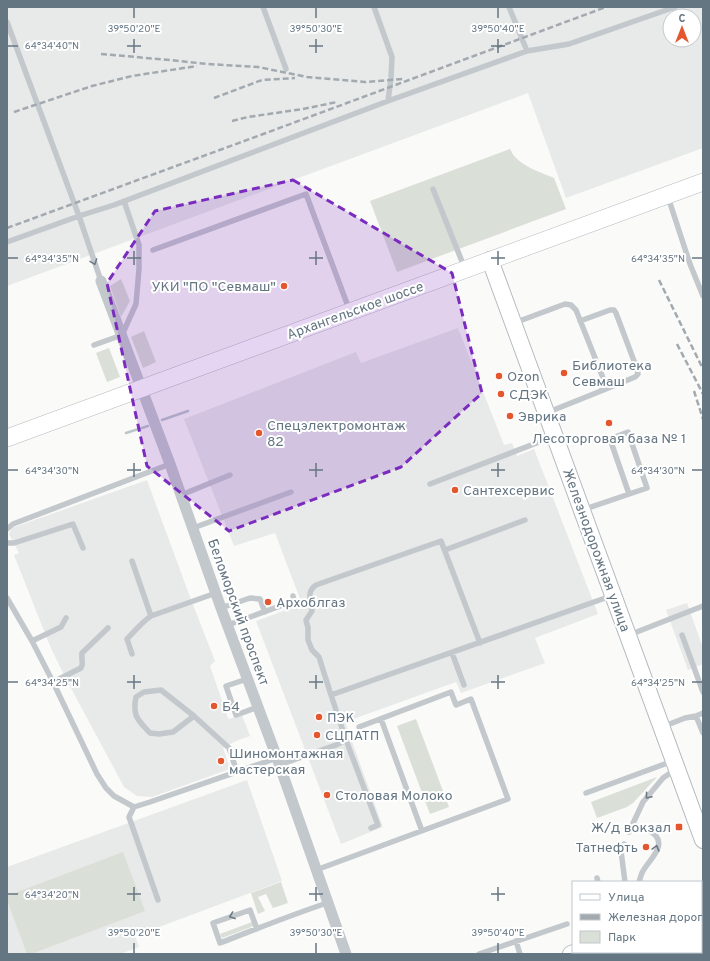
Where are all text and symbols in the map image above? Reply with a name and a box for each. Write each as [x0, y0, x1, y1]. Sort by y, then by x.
north arrow [662, 8, 702, 48]
text: С [678, 12, 686, 26]
text: 39°50'20"E [107, 23, 161, 36]
text: 39°50'30"E [290, 23, 343, 36]
text: 39°50'40"E [471, 23, 525, 36]
text: 64°34'40"N [25, 40, 79, 53]
text: 64°34'35"N [25, 253, 79, 266]
text: 64°34'35"N [631, 253, 685, 266]
one-way arrow [90, 258, 98, 265]
place label: УКИ "ПО "Севмаш" [151, 279, 276, 296]
street label: Архангельское шоссе [285, 279, 426, 344]
marker: УКИ "ПО "Севмаш" [279, 281, 289, 291]
place label: Библиотека Севмаш [572, 358, 652, 391]
marker: Библиотека Севмаш [559, 368, 569, 378]
place label: Ozon [507, 369, 540, 386]
marker: Ozon [494, 371, 504, 381]
place label: СДЭК [509, 387, 548, 404]
marker: СДЭК [496, 389, 506, 399]
place label: Эврика [518, 409, 566, 426]
marker: Эврика [505, 411, 515, 421]
place label: Спецэлектромонтаж 82 [267, 418, 406, 451]
marker: Лесоторговая база № 1 [604, 418, 614, 428]
marker: Спецэлектромонтаж 82 [254, 428, 264, 438]
place label: Лесоторговая база № 1 [532, 431, 686, 448]
text: 64°34'30"N [25, 465, 79, 478]
text: 64°34'30"N [631, 465, 685, 478]
street label: Железнодорожная улица [558, 467, 633, 634]
place label: Сантехсервис [463, 483, 555, 500]
marker: Сантехсервис [450, 485, 460, 495]
street label: Беломорский проспект [203, 537, 272, 688]
place label: Архоблгаз [276, 595, 346, 612]
marker: Архоблгаз [263, 597, 273, 607]
text: 64°34'25"N [25, 677, 79, 690]
text: 64°34'25"N [631, 677, 685, 690]
place label: Б4 [222, 699, 240, 716]
marker: Б4 [209, 701, 219, 711]
place label: ПЭК [327, 710, 355, 727]
marker: ПЭК [314, 712, 324, 722]
place label: СЦПАТП [325, 728, 379, 745]
marker: СЦПАТП [312, 730, 322, 740]
place label: Шиномонтажная мастерская [229, 746, 343, 779]
marker: Шиномонтажная мастерская [216, 756, 226, 766]
place label: Столовая Молоко [335, 788, 453, 805]
marker: Столовая Молоко [322, 790, 332, 800]
one-way arrow [646, 791, 653, 798]
place label: Ж/д вокзал [591, 820, 671, 837]
marker: Ж/д вокзал [674, 822, 684, 832]
place label: Татнефть [576, 840, 638, 857]
marker: Татнефть [641, 842, 651, 852]
one-way arrow [652, 845, 660, 852]
legend [572, 881, 702, 953]
text: 64°34'20"N [25, 889, 79, 902]
text: Улица [608, 890, 644, 906]
text: Железная дорога [608, 910, 709, 926]
one-way arrow [229, 912, 236, 920]
text: 39°50'20"E [107, 927, 161, 940]
text: 39°50'30"E [290, 927, 343, 940]
text: 39°50'40"E [471, 927, 525, 940]
text: Парк [608, 930, 636, 946]

